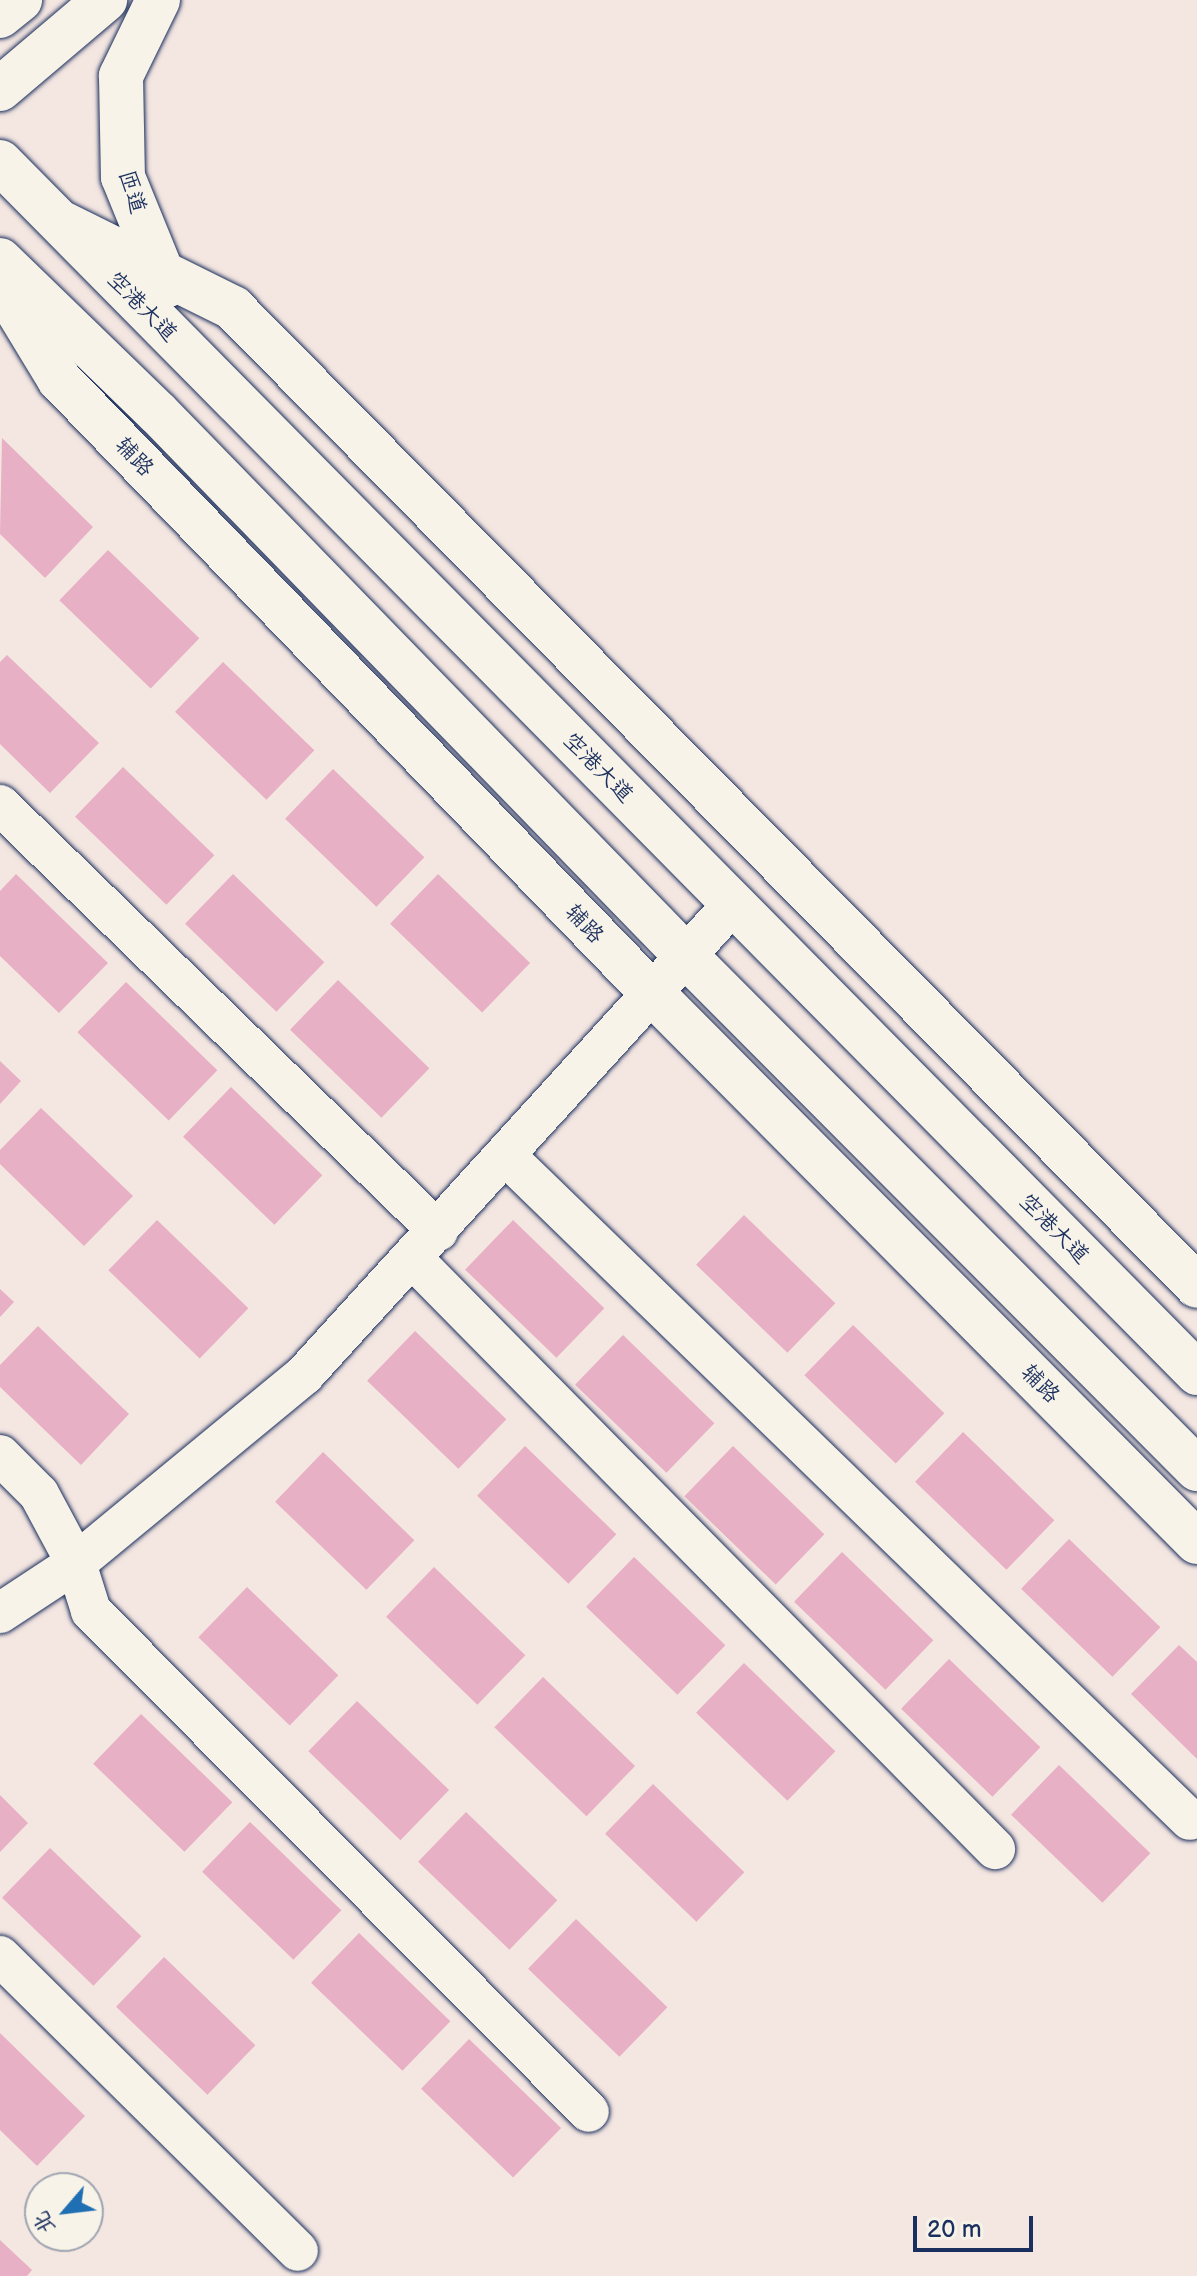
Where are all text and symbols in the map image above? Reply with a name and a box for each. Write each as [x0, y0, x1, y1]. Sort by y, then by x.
street label: 匝道 [113, 167, 151, 217]
street label: 空港大道 [102, 267, 182, 347]
street label: 辅路 [109, 432, 159, 482]
street label: 空港大道 [558, 728, 638, 808]
street label: 辅路 [559, 899, 609, 949]
street label: 空港大道 [1014, 1189, 1094, 1269]
street label: 辅路 [1015, 1359, 1065, 1409]
north arrow [24, 2172, 104, 2252]
scale bar [917, 2200, 1037, 2250]
text: 北 [27, 2207, 61, 2239]
text: 20 m [927, 2215, 982, 2244]

